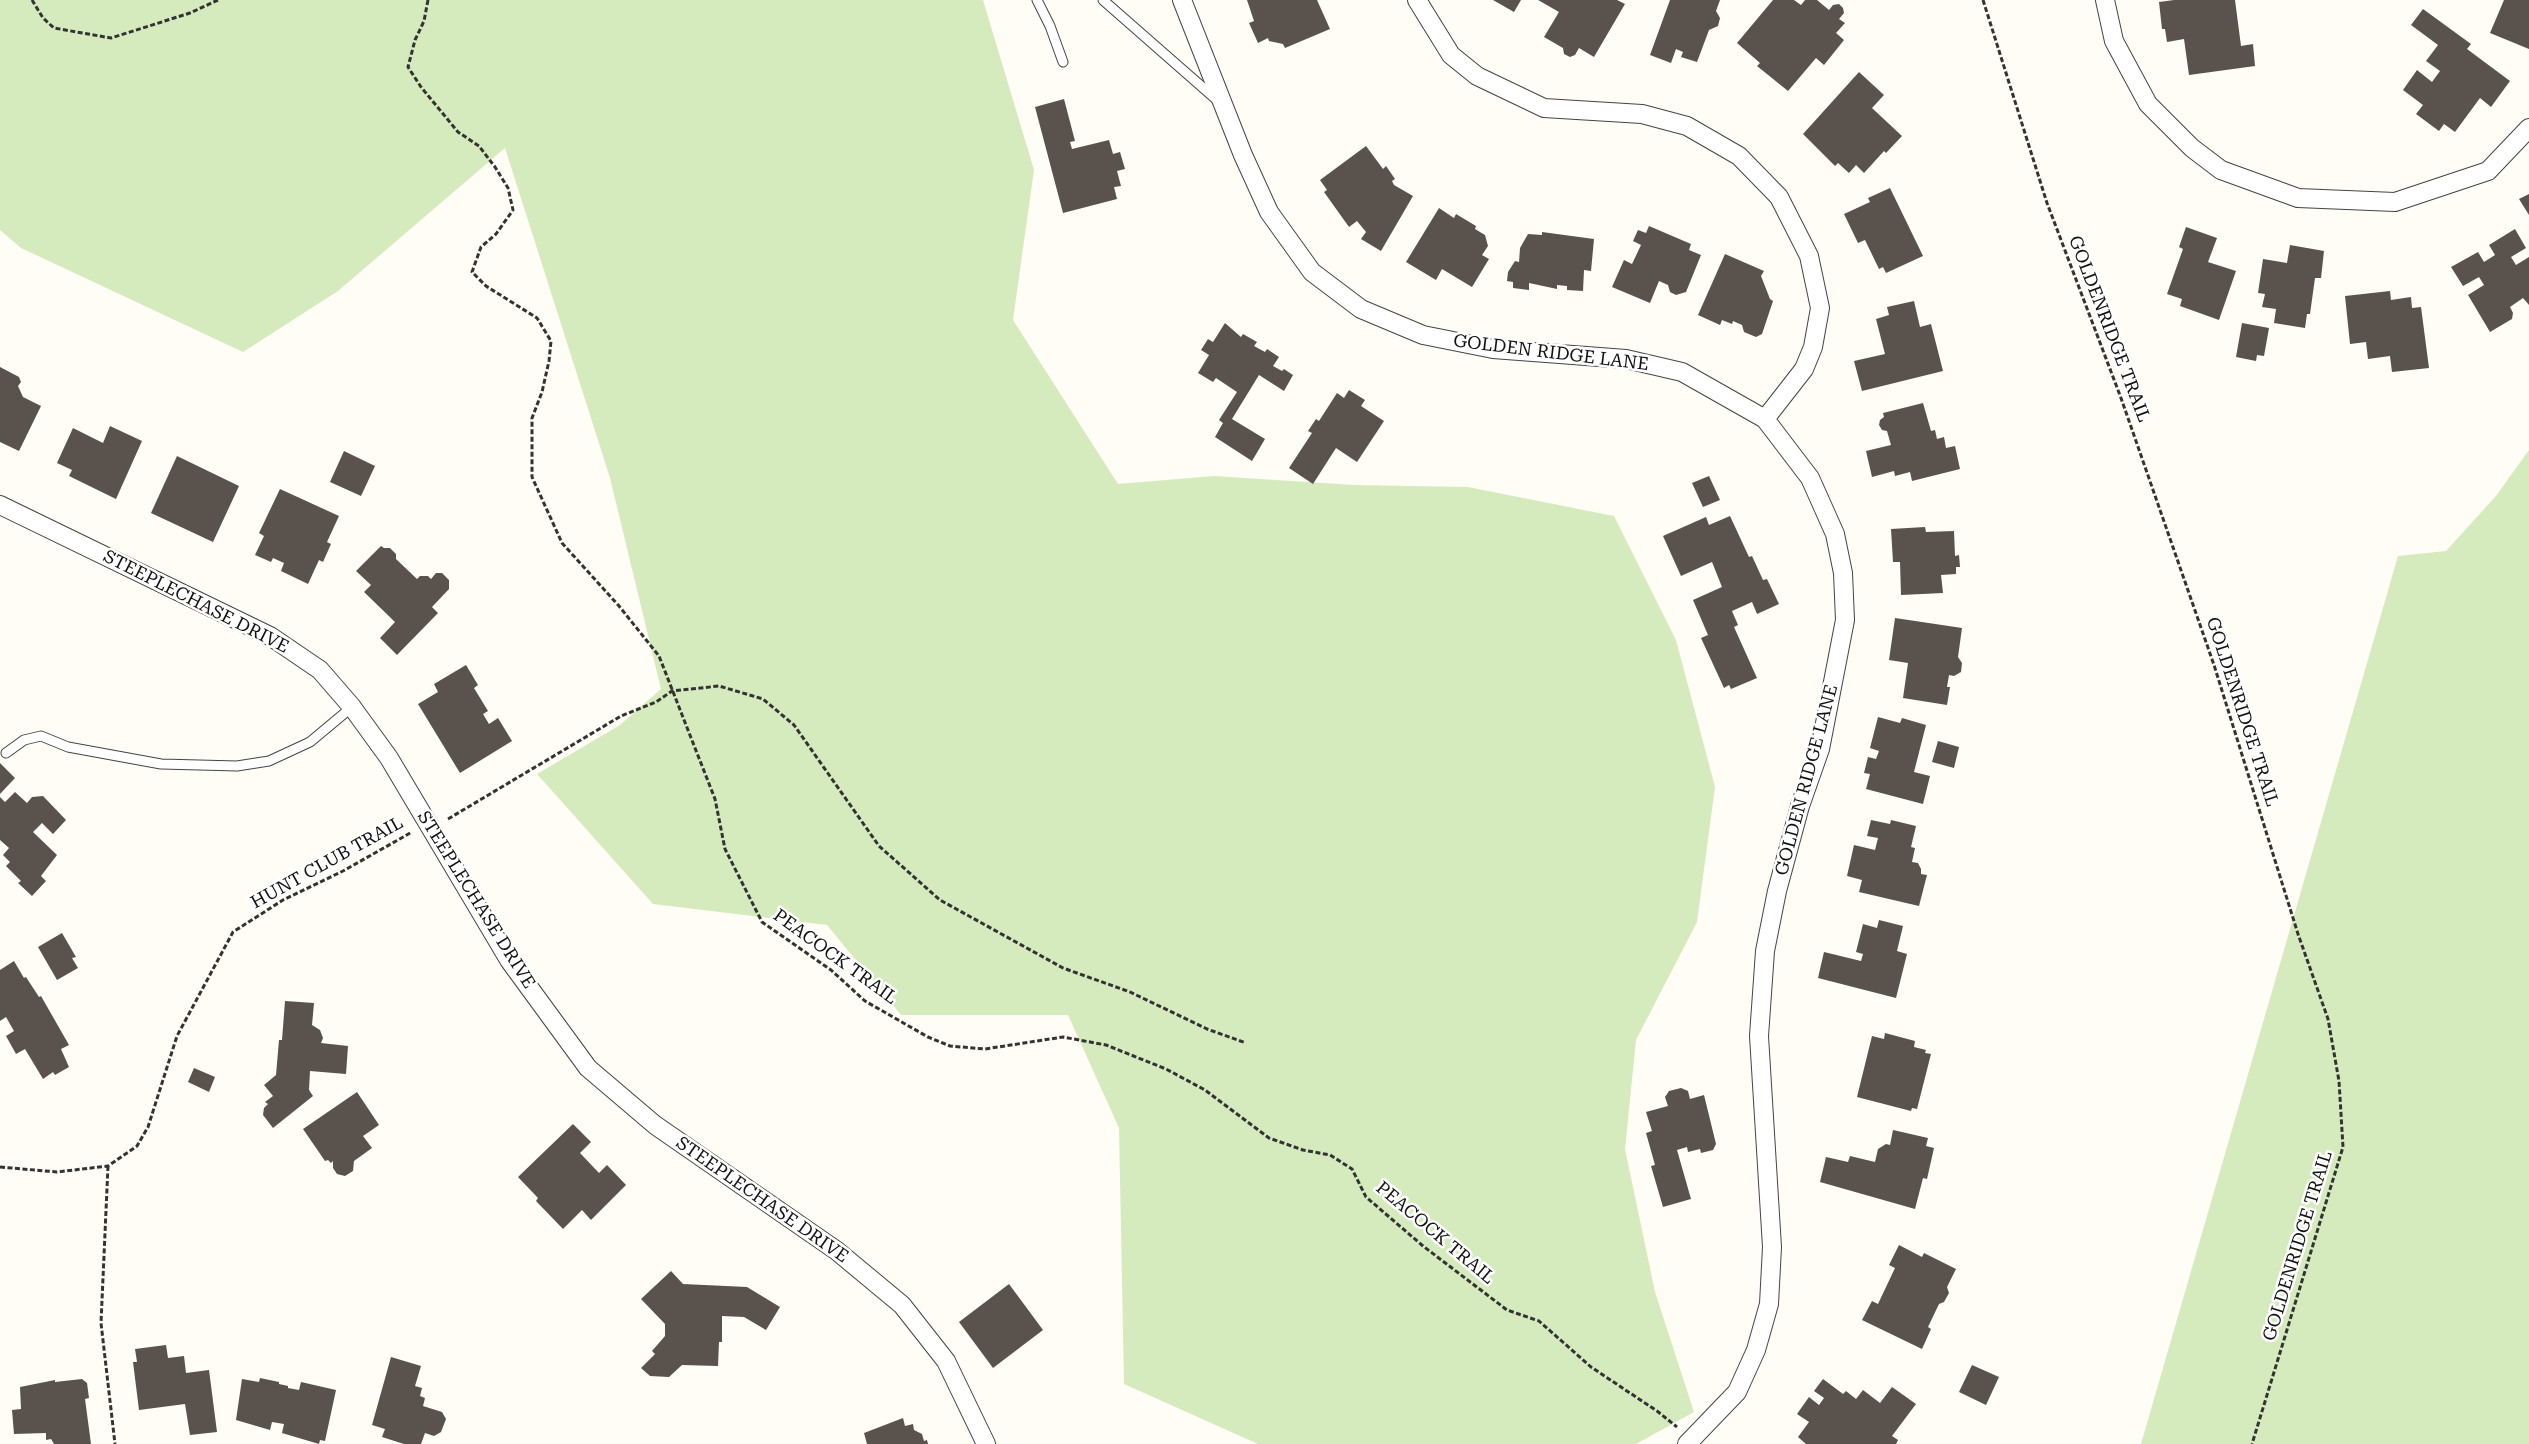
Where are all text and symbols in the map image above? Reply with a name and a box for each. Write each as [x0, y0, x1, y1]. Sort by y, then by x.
street label: GOLDENRIDGE TRAIL [2063, 233, 2155, 425]
street label: GOLDEN RIDGE LANE [1452, 330, 1650, 376]
street label: STEEPLECHASE DRIVE [100, 546, 292, 658]
street label: GOLDENRIDGE TRAIL [2201, 615, 2283, 809]
street label: GOLDEN RIDGE LANE [1771, 682, 1843, 878]
street label: STEEPLECHASE DRIVE [412, 807, 540, 993]
street label: HUNT CLUB TRAIL [247, 812, 407, 914]
street label: PEACOCK TRAIL [769, 905, 901, 1009]
street label: STEEPLECHASE DRIVE [672, 1132, 852, 1268]
street label: GOLDENRIDGE TRAIL [2259, 1148, 2337, 1344]
street label: PEACOCK TRAIL [1371, 1177, 1499, 1289]

